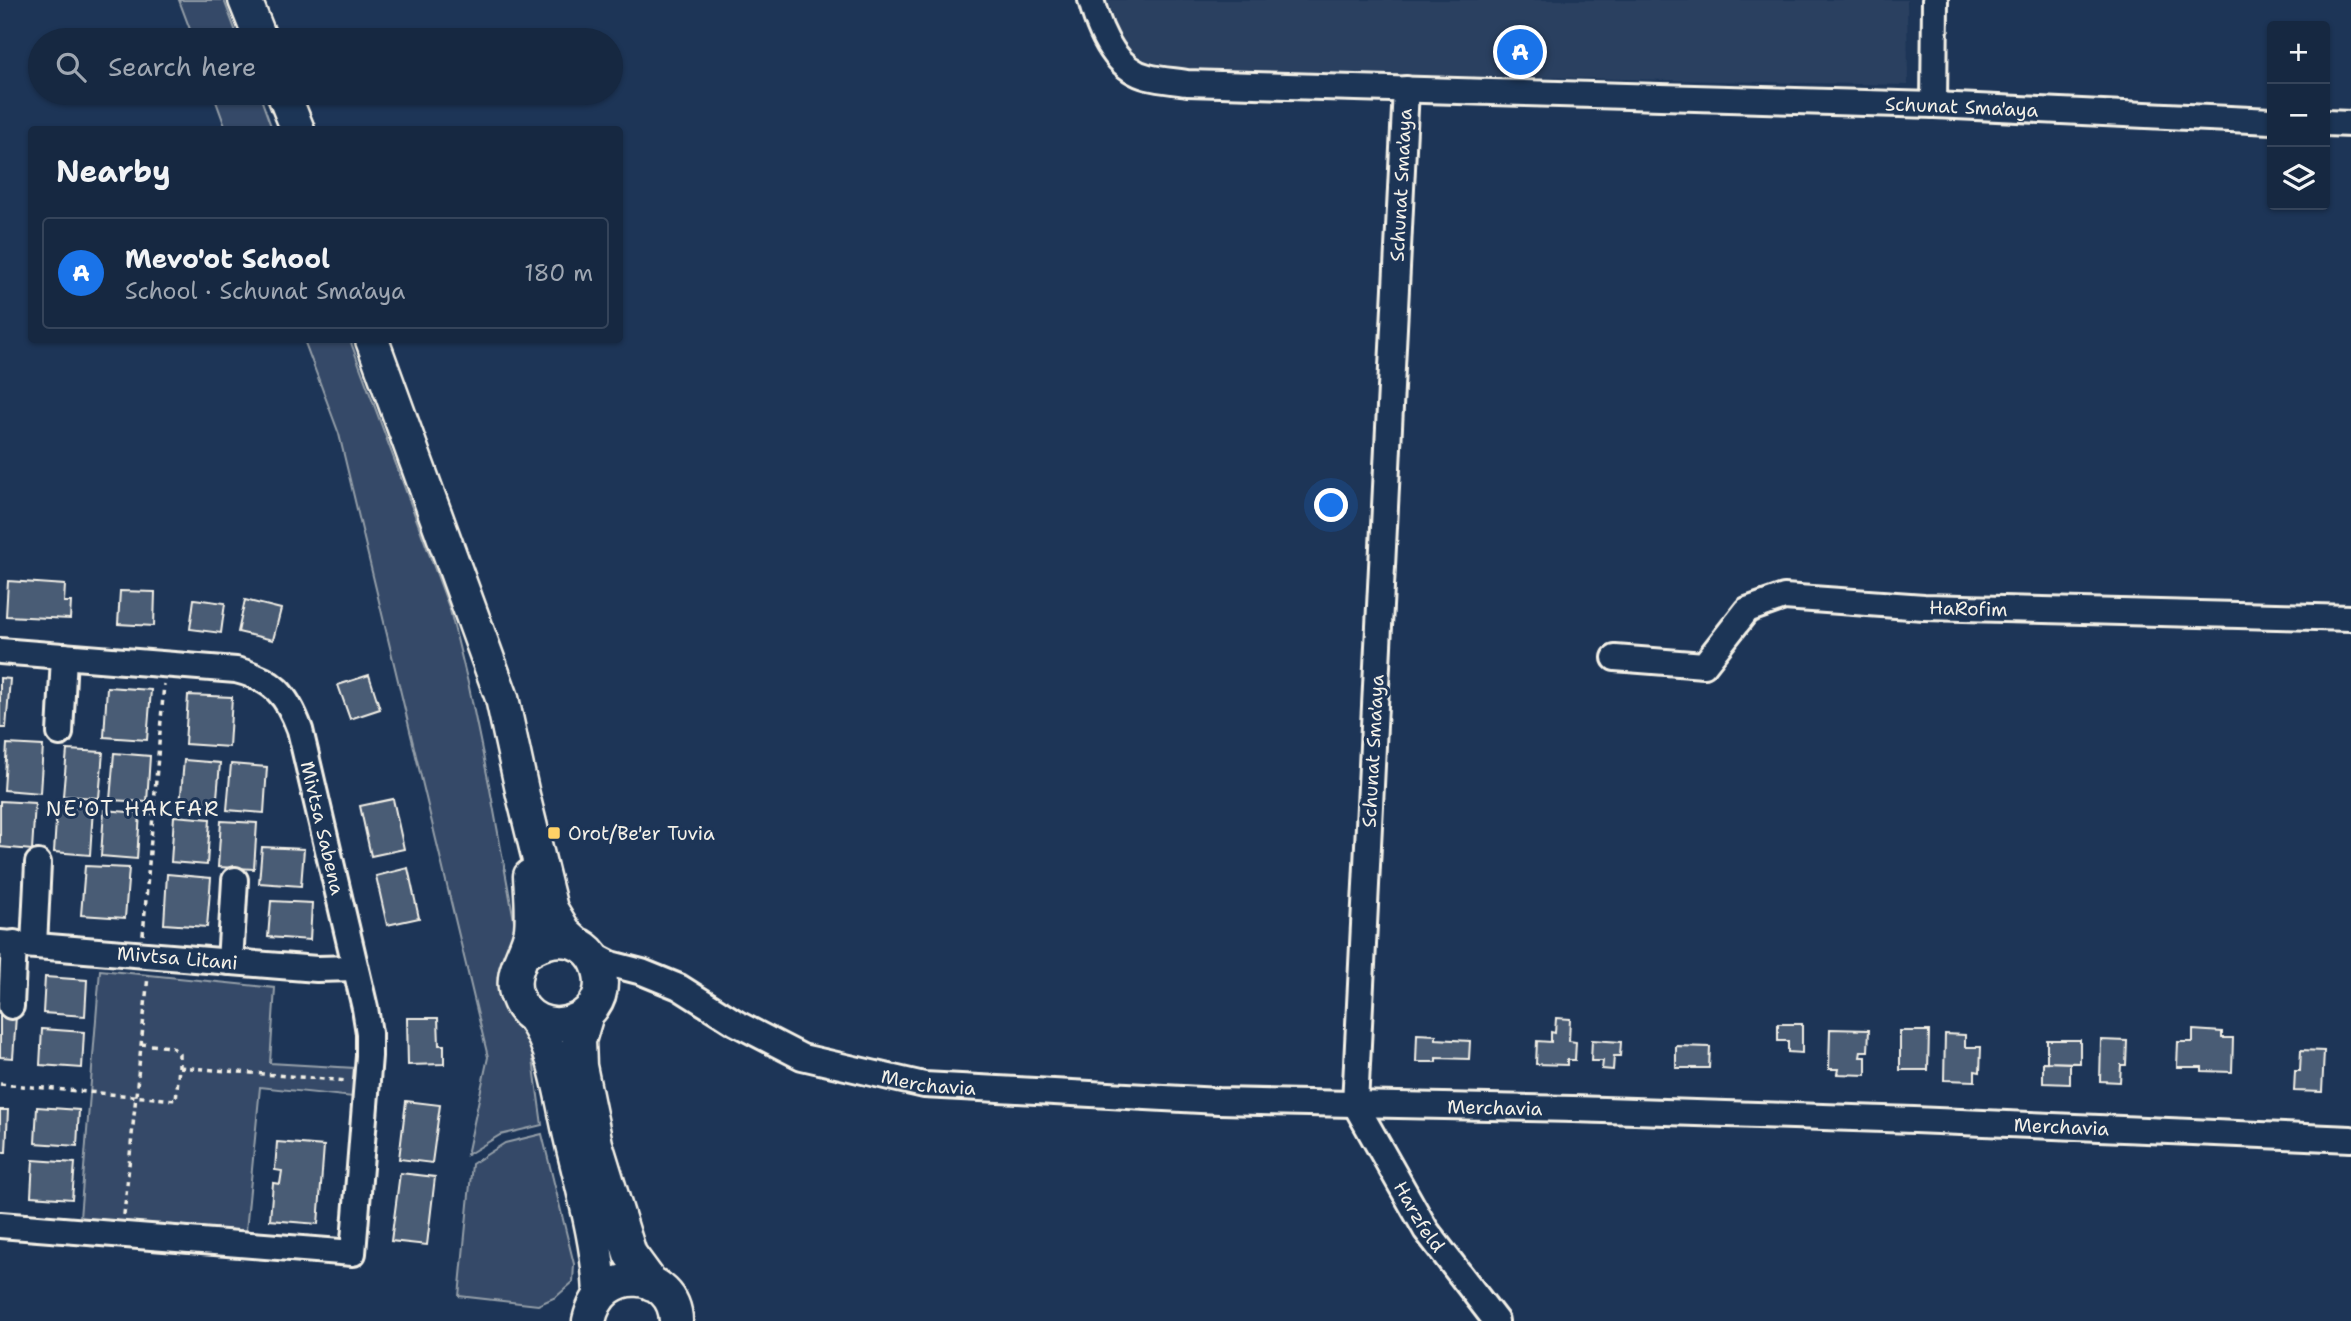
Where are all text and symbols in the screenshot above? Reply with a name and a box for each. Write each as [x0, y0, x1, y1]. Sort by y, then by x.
map controls [2267, 21, 2330, 210]
button: + [2267, 21, 2330, 84]
pin: A [1497, 26, 1543, 78]
search box [28, 28, 623, 105]
icon: search [52, 48, 90, 86]
text: Search here [108, 49, 257, 84]
button: − [2267, 84, 2330, 147]
street label: Schunat Sma'aya [1885, 91, 2039, 122]
street label: Schunat Sma'aya [1385, 108, 1418, 262]
button: layers [2267, 147, 2330, 210]
text: Nearby [56, 151, 171, 192]
text: Mevo'ot School [125, 241, 330, 276]
text: A [72, 258, 90, 288]
text: 180 m [524, 258, 593, 288]
text: School · Schunat Sma'aya [125, 276, 405, 306]
your location [1314, 488, 1348, 522]
street label: HaRofim [1929, 595, 2008, 622]
street label: Schunat Sma'aya [1357, 674, 1390, 828]
street label: Mivtsa Sabena [295, 758, 351, 897]
district label: NE'OT HAKFAR [45, 795, 221, 823]
place label: Orot/Be'er Tuvia [568, 821, 715, 846]
marker: Orot/Be'er Tuvia [546, 825, 562, 841]
street label: Mivtsa Litani [116, 940, 239, 975]
street label: Merchavia [879, 1063, 977, 1100]
street label: Merchavia [1447, 1094, 1543, 1121]
street label: Merchavia [2013, 1112, 2110, 1141]
street label: Harzfeld [1388, 1177, 1451, 1257]

